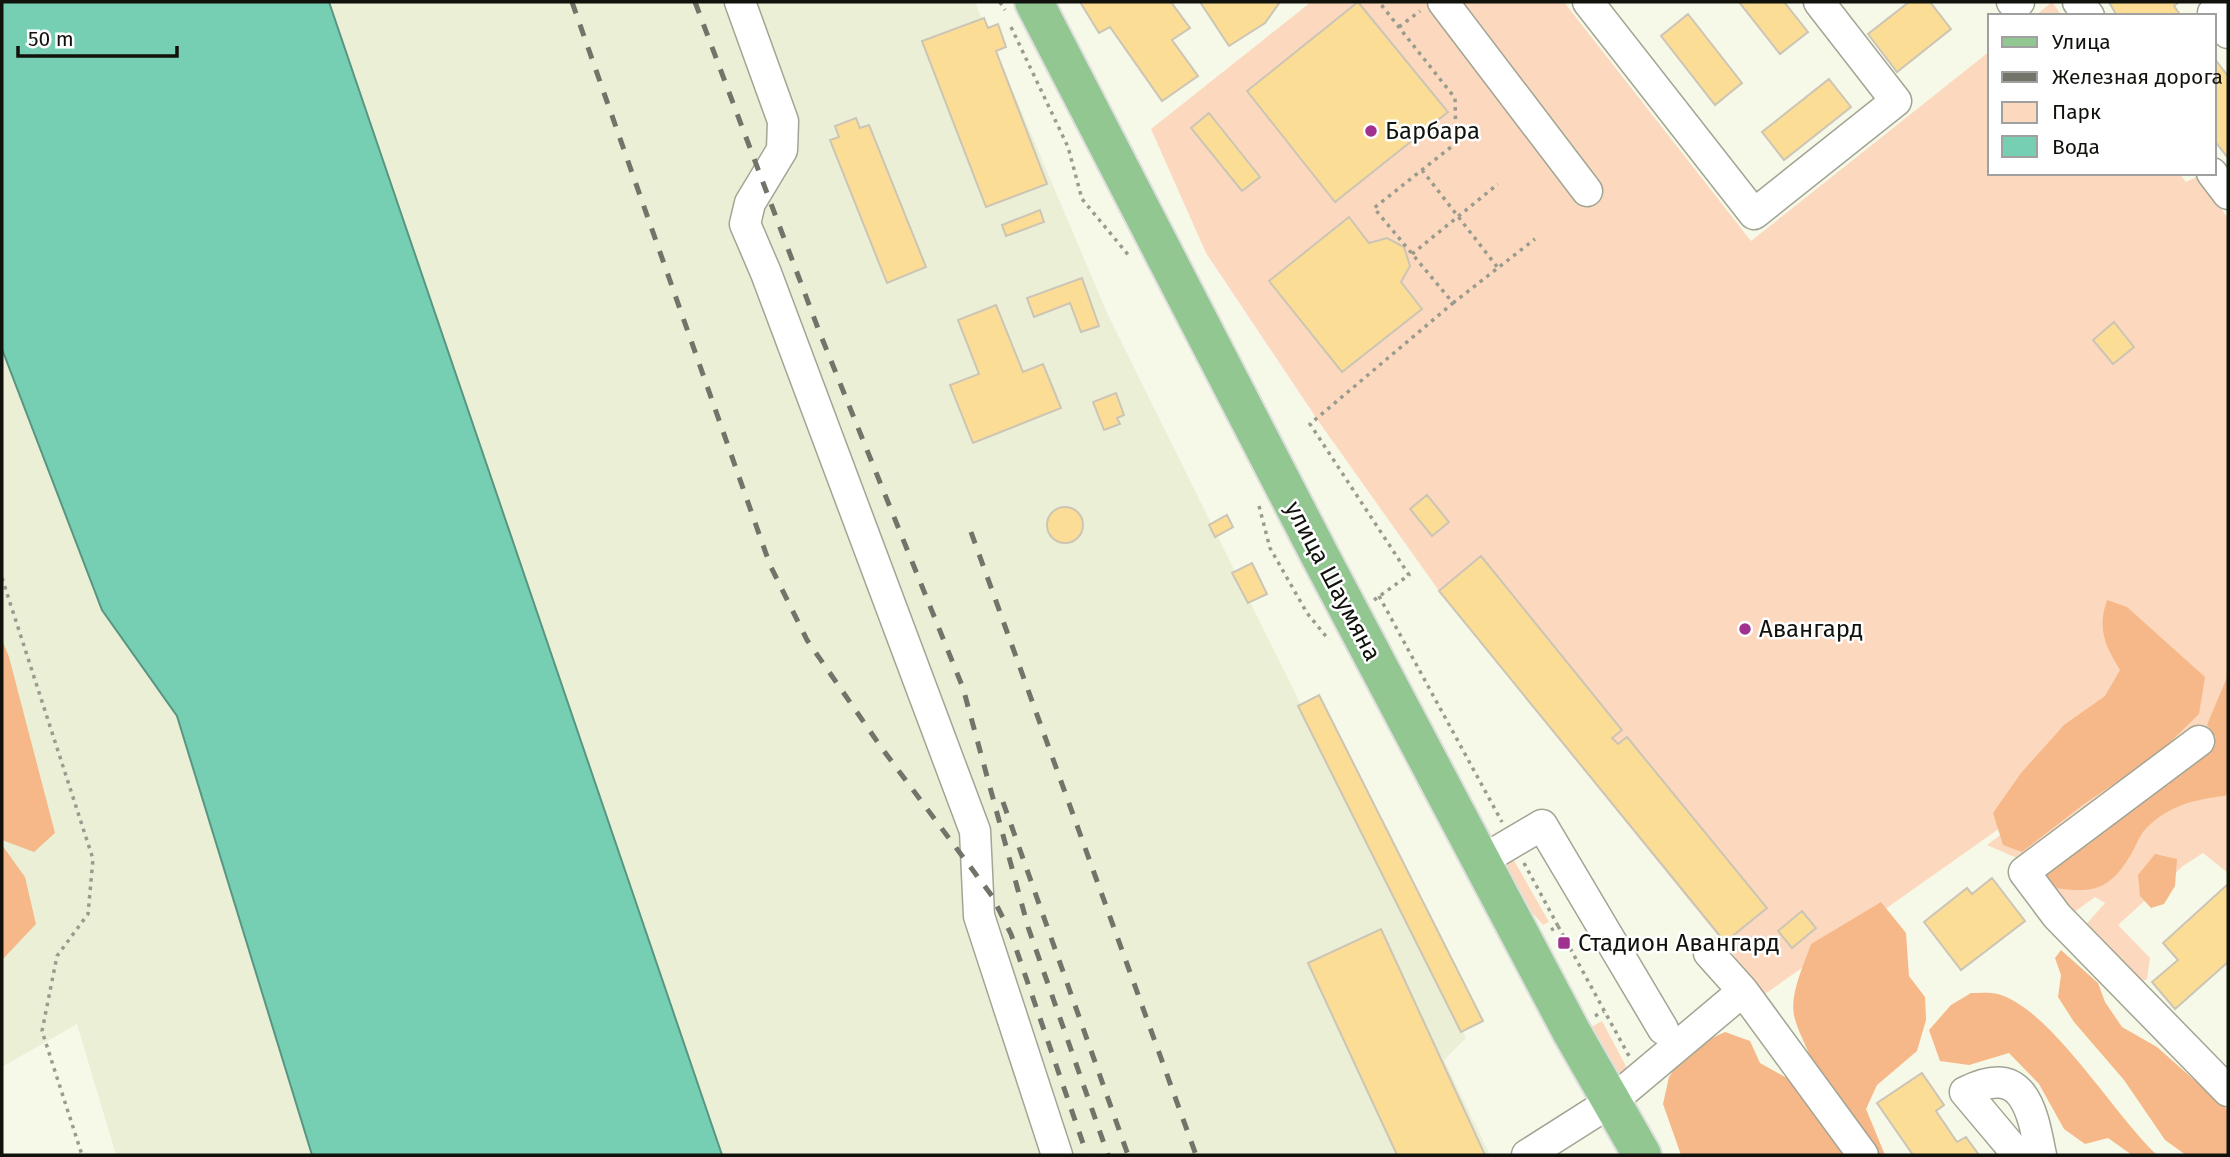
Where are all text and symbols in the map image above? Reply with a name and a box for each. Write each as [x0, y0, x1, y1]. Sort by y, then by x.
scale bar [18, 14, 177, 58]
legend [1988, 14, 2216, 175]
text: 50 m [28, 26, 74, 52]
text: Улица [2052, 29, 2111, 55]
text: Железная дорога [2052, 64, 2223, 90]
text: Парк [2052, 99, 2101, 125]
place label: Барбара [1385, 117, 1480, 145]
marker: Барбара [1363, 123, 1379, 139]
text: Вода [2052, 134, 2100, 160]
street label: улица Шаумяна [1279, 497, 1387, 665]
place label: Авангард [1759, 615, 1863, 643]
marker: Авангард [1737, 621, 1753, 637]
place label: Стадион Авангард [1578, 929, 1780, 957]
marker: Стадион Авангард [1556, 935, 1572, 951]

